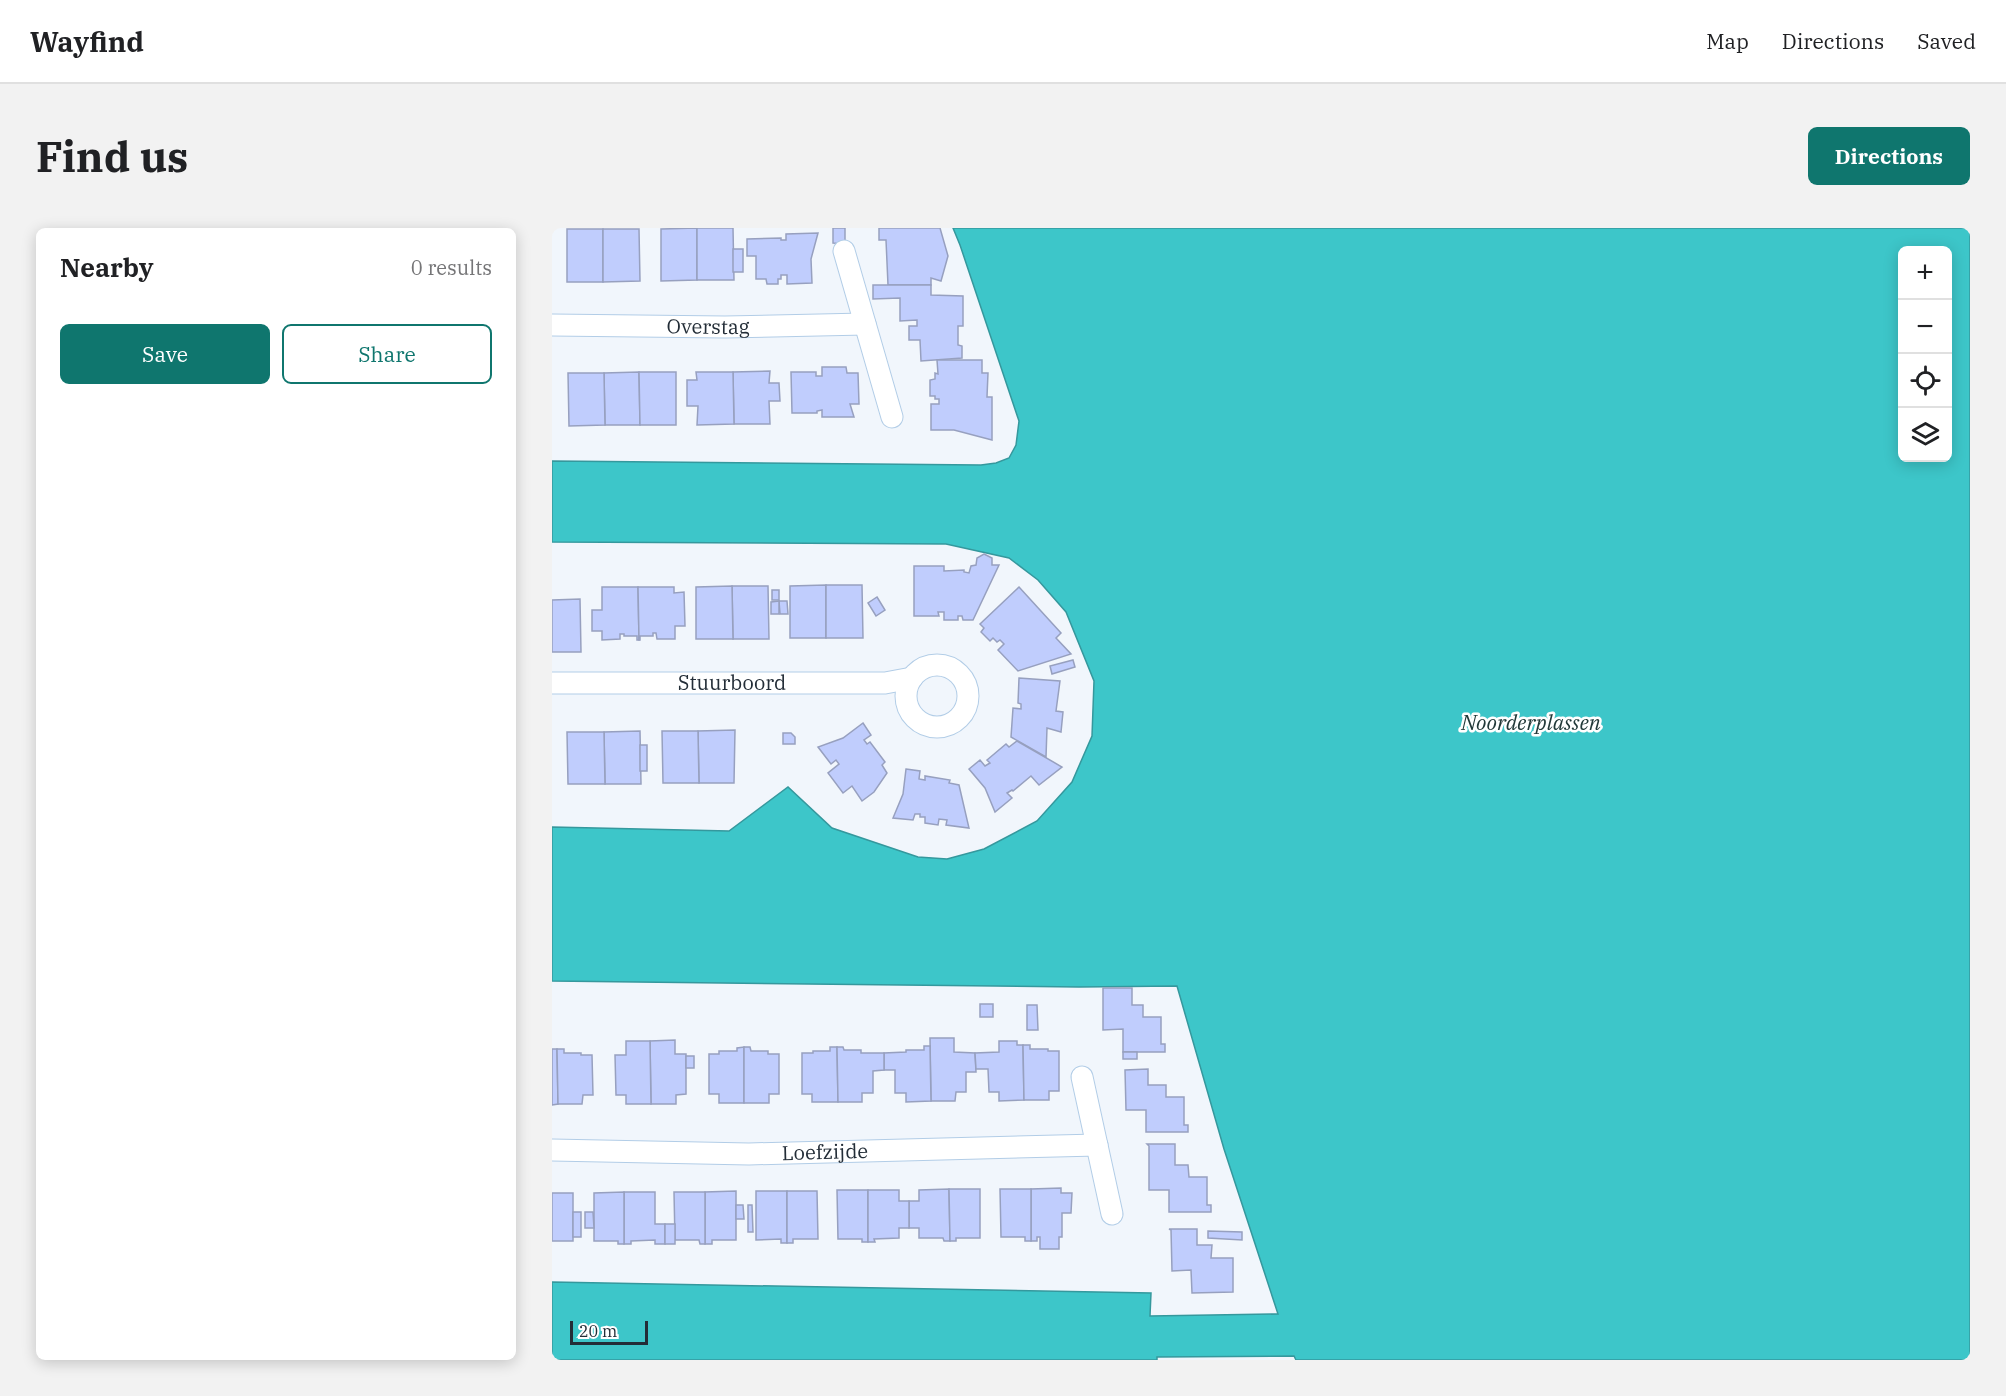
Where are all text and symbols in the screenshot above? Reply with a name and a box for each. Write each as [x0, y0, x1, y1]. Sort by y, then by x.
text: Wayfind [30, 23, 144, 60]
text: Map [1706, 27, 1749, 55]
text: Directions [1782, 27, 1884, 55]
text: Saved [1917, 27, 1976, 55]
button: Directions [1808, 127, 1970, 185]
text: Find us [36, 129, 188, 184]
map controls [1898, 246, 1952, 462]
button: + [1898, 246, 1952, 300]
text: Nearby [60, 250, 154, 284]
text: 0 results [411, 254, 492, 281]
button: − [1898, 300, 1952, 354]
street label: Overstag [666, 312, 750, 340]
button: Save [60, 324, 270, 384]
button: Share [282, 324, 492, 384]
button: locate [1898, 354, 1952, 408]
button: layers [1898, 408, 1952, 462]
street label: Stuurboord [678, 669, 786, 696]
water label: Noorderplassen [1460, 708, 1601, 736]
street label: Loefzijde [781, 1137, 868, 1166]
scale bar [570, 1318, 648, 1346]
text: 20 m [579, 1321, 617, 1341]

